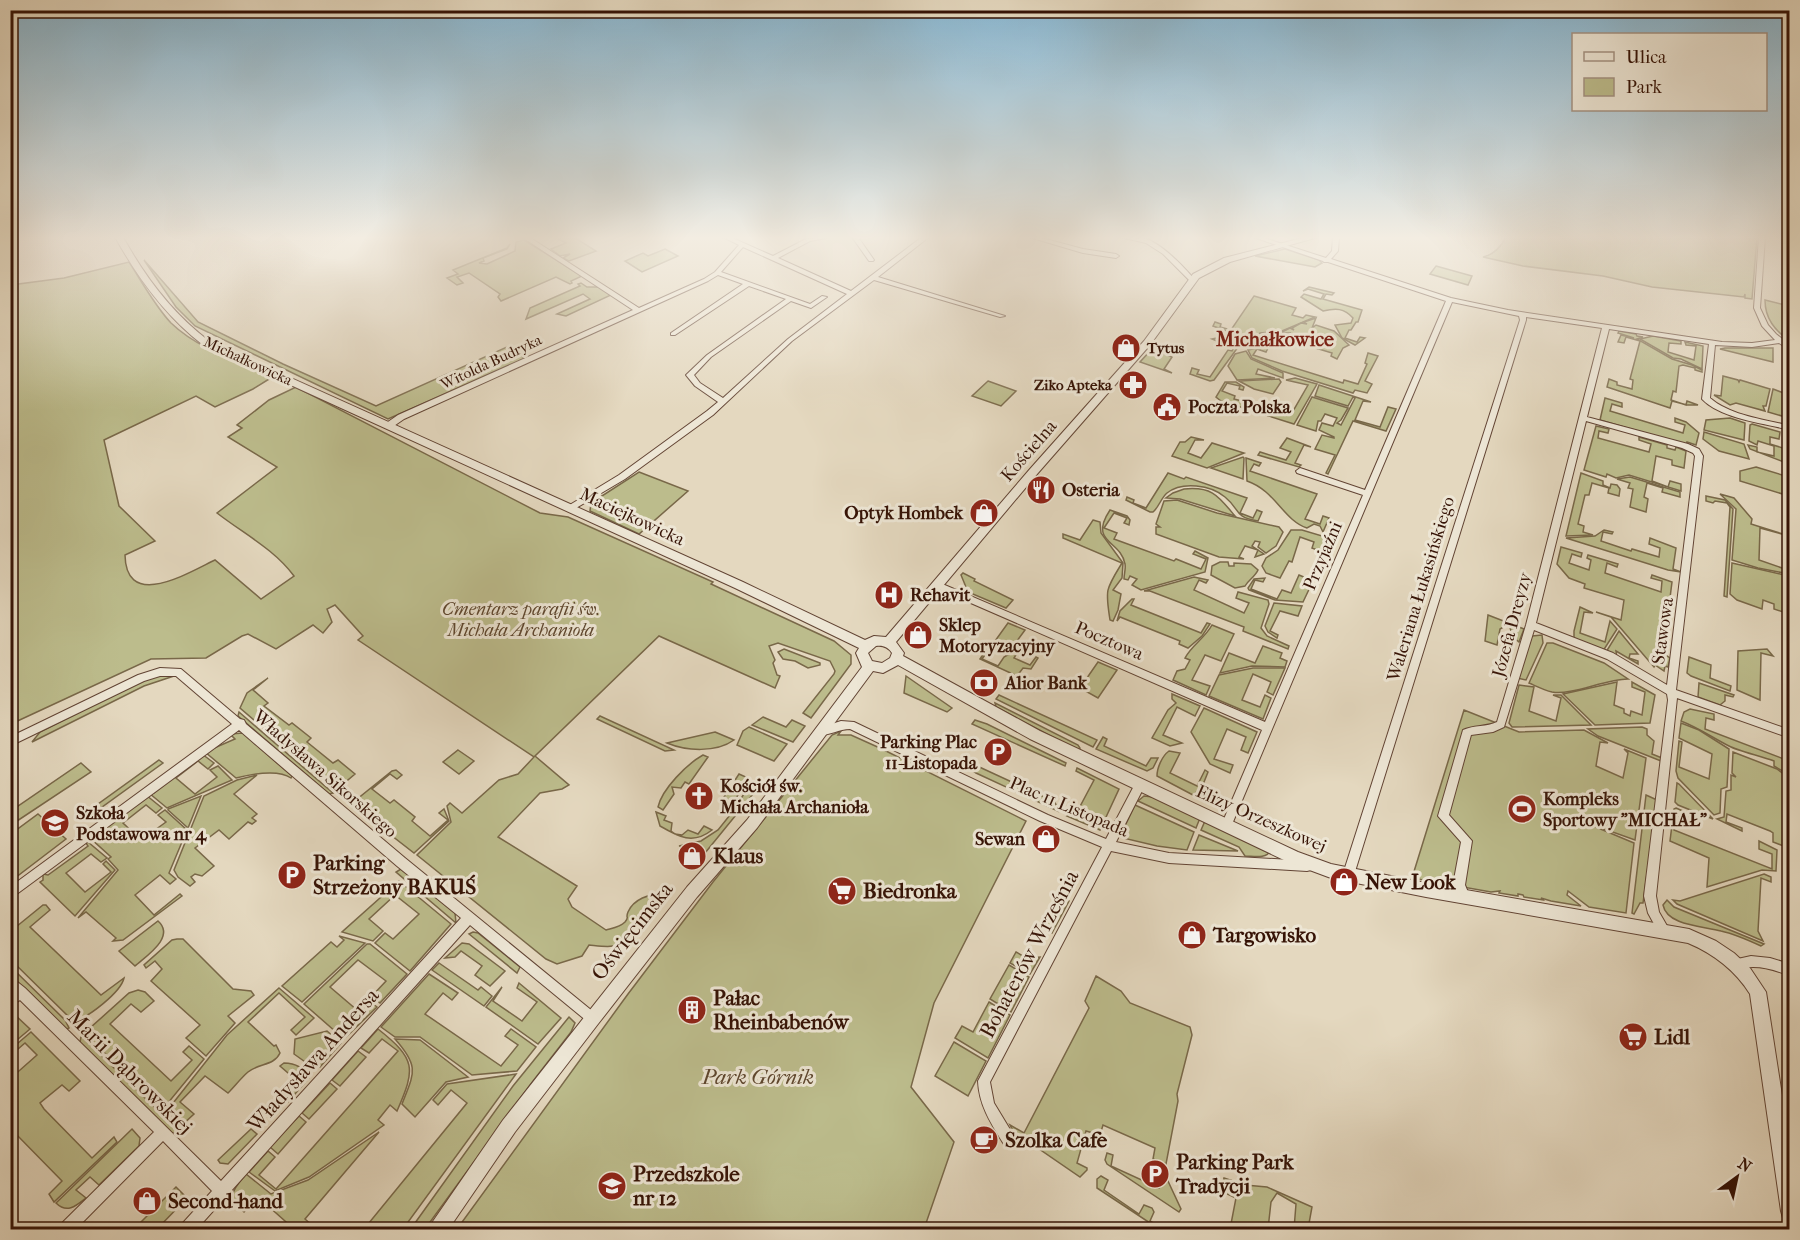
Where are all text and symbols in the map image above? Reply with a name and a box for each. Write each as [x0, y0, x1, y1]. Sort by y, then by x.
legend [1572, 33, 1767, 111]
text: Ulica [1626, 47, 1667, 68]
text: Park [1626, 77, 1663, 98]
district label: Michałkowice [1215, 328, 1334, 351]
street label: Witolda Budryka [437, 330, 545, 394]
shop icon: Tytus [1110, 332, 1142, 364]
street label: Michałkowicka [201, 333, 296, 390]
place label: Tytus [1146, 339, 1185, 357]
pharmacy icon: Ziko Apteka [1117, 369, 1149, 401]
place label: Ziko Apteka [1034, 376, 1113, 394]
public building icon: Poczta Polska [1151, 391, 1183, 423]
place label: Poczta Polska [1188, 397, 1291, 418]
street label: Kościelna [997, 416, 1062, 486]
restaurant icon: Osteria [1025, 474, 1057, 506]
place label: Osteria [1062, 480, 1120, 501]
street label: Maciejkowicka [576, 484, 688, 551]
street label: Waleriana Łukasińskiego [1383, 494, 1459, 685]
shop icon: Optyk Hombek [968, 497, 1000, 529]
place label: Optyk Hombek [844, 503, 964, 524]
street label: Przyjaźni [1299, 518, 1347, 594]
street label: Józefa Dreyzy [1487, 569, 1536, 682]
hospital icon: Rehavit [873, 579, 905, 611]
place label: Rehavit [910, 585, 971, 606]
street label: Stawowa [1648, 596, 1678, 666]
park label: Cmentarz parafii św. Michała Archanioła [442, 599, 600, 641]
place label: Sklep Motoryzacyjny [938, 615, 1056, 657]
street label: Pocztowa [1072, 617, 1147, 665]
shop icon: Sklep Motoryzacyjny [902, 619, 934, 651]
bank icon: Alior Bank [968, 667, 1000, 699]
place label: Alior Bank [1004, 673, 1088, 694]
street label: Władysława Sikorskiego [248, 705, 401, 842]
place label: Parking Plac 11-Listopada [880, 732, 978, 774]
parking icon: Parking Plac 11-Listopada [982, 736, 1014, 768]
street label: Plac 11 Listopada [1006, 772, 1132, 842]
place label: Kościół św. Michała Archanioła [719, 776, 869, 818]
church icon: Kościół św. Michała Archanioła [683, 780, 715, 812]
street label: Elizy Orzeszkowej [1193, 781, 1329, 857]
place label: Kompleks Sportowy "MICHAŁ" [1543, 789, 1707, 831]
sports icon: Kompleks Sportowy "MICHAŁ" [1506, 793, 1538, 825]
place label: Szkoła Podstawowa nr 4 [76, 803, 208, 845]
school or university icon: Szkoła Podstawowa nr 4 [39, 807, 71, 839]
shop icon: Sewan [1030, 823, 1062, 855]
place label: Sewan [975, 829, 1026, 850]
shop icon: Klaus [676, 840, 708, 872]
place label: Klaus [713, 844, 764, 868]
place label: Parking Strzeżony BAKUŚ [313, 851, 476, 899]
parking icon: Parking Strzeżony BAKUŚ [276, 859, 308, 891]
street label: Bohaterów Września [975, 866, 1083, 1042]
shop icon: New Look [1328, 866, 1360, 898]
place label: New Look [1365, 870, 1457, 894]
supermarket icon: Biedronka [826, 875, 858, 907]
street label: Oświęcimska [586, 877, 678, 985]
place label: Biedronka [863, 879, 958, 903]
shop icon: Targowisko [1176, 919, 1208, 951]
place label: Targowisko [1212, 923, 1316, 947]
street label: Władysława Andersa [242, 983, 384, 1137]
place label: Pałac Rheinbabenów [713, 986, 850, 1034]
building icon: Pałac Rheinbabenów [676, 994, 708, 1026]
street label: Marii Dąbrowskiej [63, 1005, 197, 1139]
supermarket icon: Lidl [1617, 1021, 1649, 1053]
place label: Lidl [1654, 1025, 1690, 1049]
park label: Park Górnik [701, 1065, 814, 1089]
cafe icon: Szolka Cafe [968, 1124, 1000, 1156]
place label: Szolka Cafe [1005, 1128, 1108, 1152]
north arrow [1707, 1147, 1767, 1207]
place label: Parking Park Tradycji [1175, 1150, 1295, 1198]
text: N [1735, 1154, 1756, 1177]
parking icon: Parking Park Tradycji [1139, 1158, 1171, 1190]
place label: Przedszkole nr 12 [632, 1162, 740, 1210]
school or university icon: Przedszkole nr 12 [596, 1170, 628, 1202]
shop icon: Second-hand [131, 1185, 163, 1217]
place label: Second-hand [168, 1189, 284, 1213]

